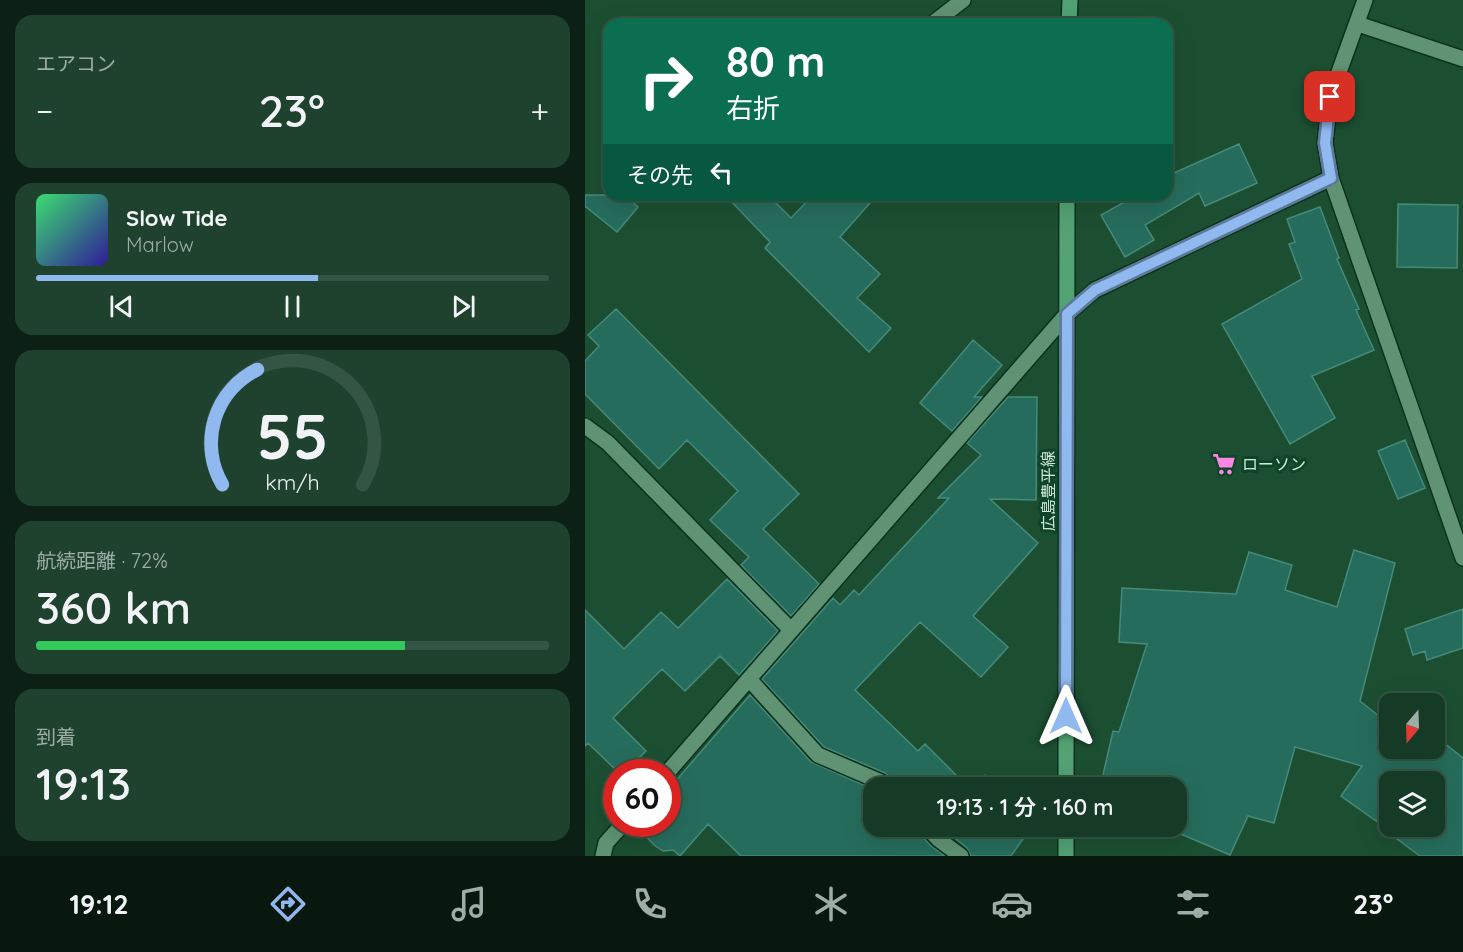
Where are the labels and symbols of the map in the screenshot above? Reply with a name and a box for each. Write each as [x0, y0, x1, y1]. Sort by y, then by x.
pin [1304, 71, 1355, 122]
street label: 広島豊平線 [1038, 451, 1058, 531]
supermarket icon: ローソン [1211, 451, 1237, 477]
place label: ローソン [1242, 454, 1306, 474]
position arrow [1034, 684, 1098, 748]
north arrow [1379, 693, 1445, 759]
speed limit sign: 60 [603, 759, 681, 837]

